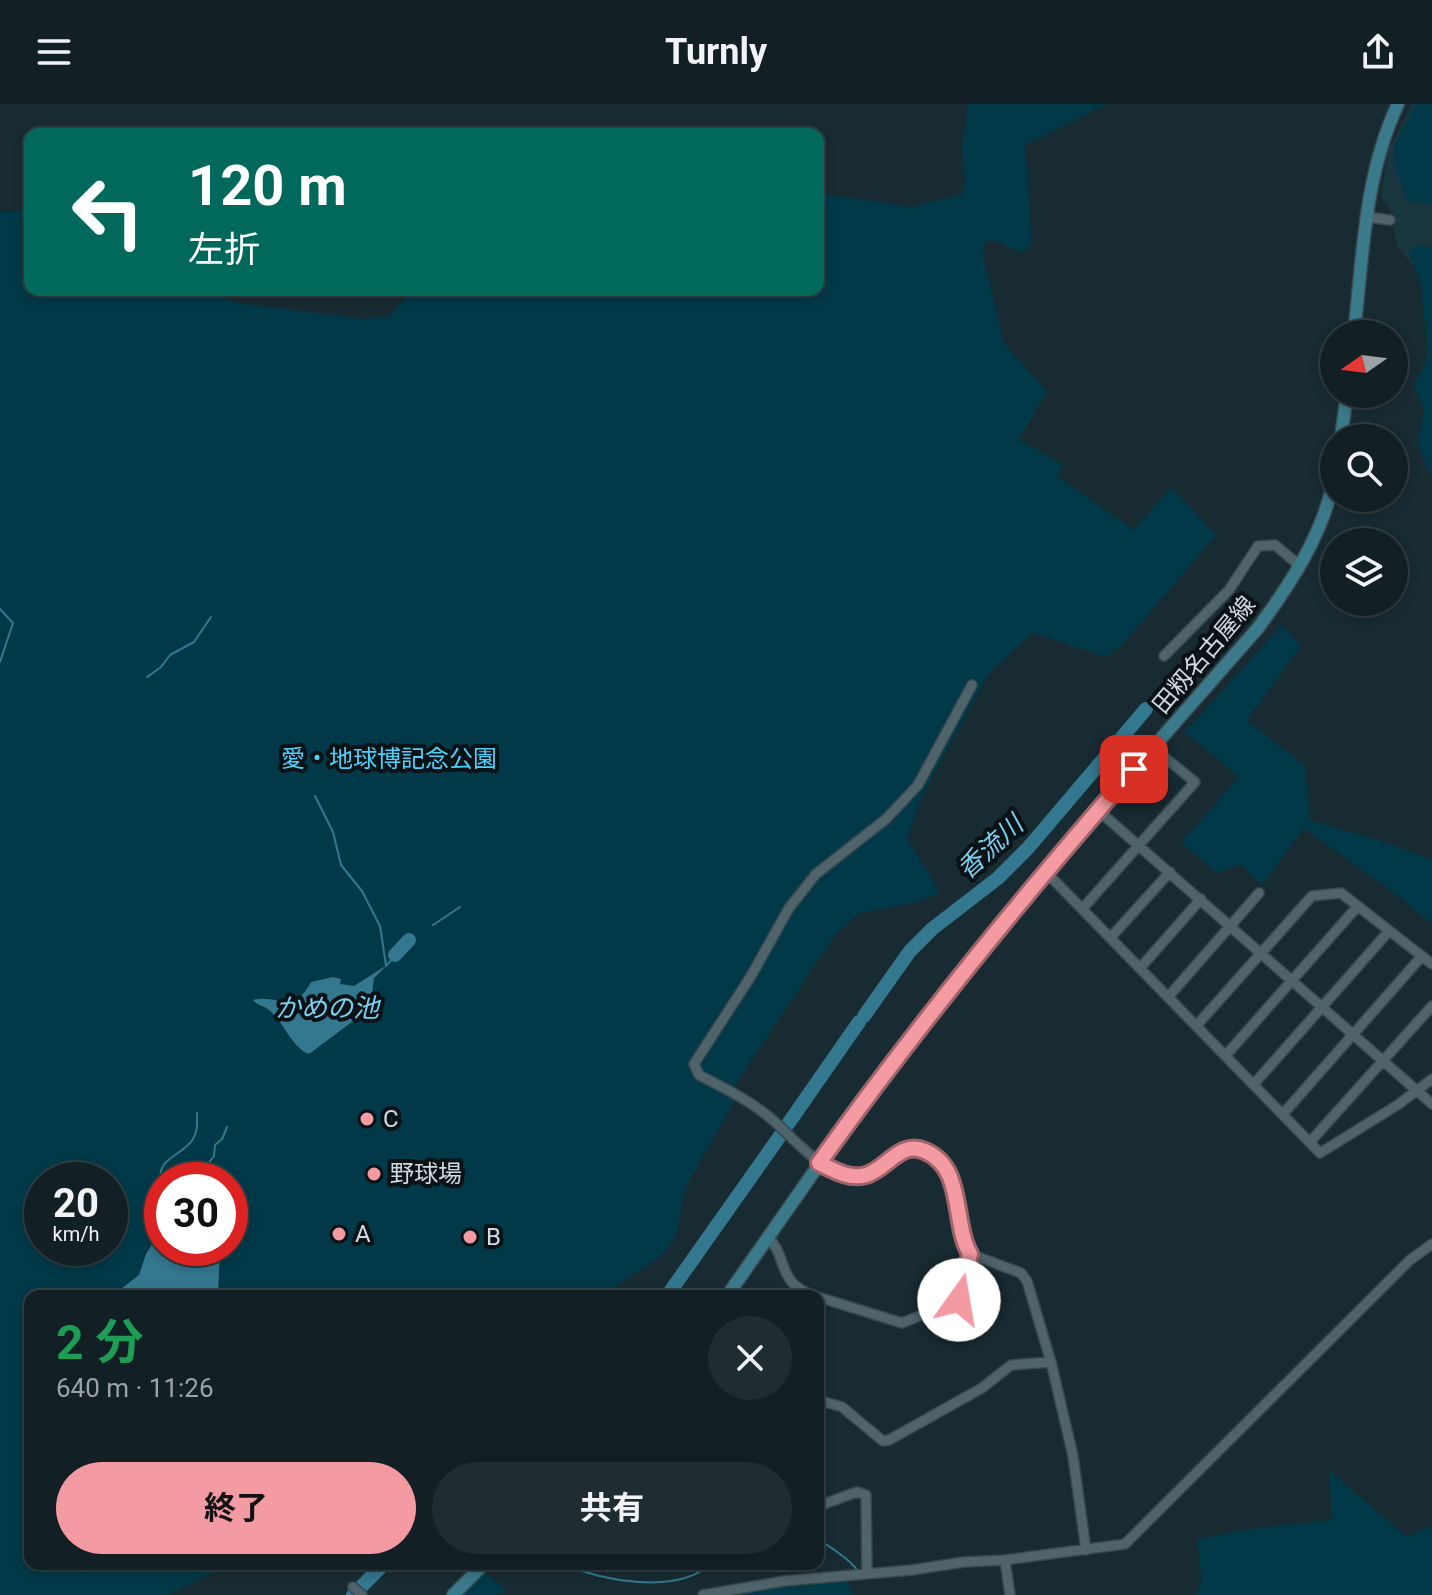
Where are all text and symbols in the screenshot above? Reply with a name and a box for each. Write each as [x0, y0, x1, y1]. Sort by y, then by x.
icon: menu [32, 30, 76, 74]
icon: share [1356, 30, 1400, 74]
text: Turnly [665, 31, 767, 73]
text: 120 m [188, 153, 347, 219]
icon: left [56, 160, 160, 264]
text: 左折 [188, 229, 260, 271]
north arrow [1320, 320, 1408, 408]
map controls [1320, 320, 1408, 616]
button: search [1320, 424, 1408, 512]
button: layers [1320, 528, 1408, 616]
street label: 田籾名古屋線 [1147, 591, 1261, 719]
pin [1100, 735, 1168, 803]
park label: 愛・地球博記念公園 [281, 745, 497, 773]
icon: arrive [1112, 747, 1156, 791]
water label: 香流川 [951, 807, 1031, 885]
water label: かめの池 [275, 993, 382, 1023]
place label: C [383, 1105, 399, 1133]
marker: C [358, 1110, 376, 1128]
place label: 野球場 [390, 1160, 462, 1188]
speed limit sign: 30 [144, 1162, 248, 1266]
marker: 野球場 [365, 1165, 383, 1183]
text: 20 [53, 1180, 99, 1227]
place label: A [355, 1220, 371, 1248]
text: km/h [53, 1222, 99, 1246]
place label: B [486, 1223, 501, 1251]
marker: A [330, 1225, 348, 1243]
marker: B [461, 1228, 479, 1246]
position arrow [917, 1258, 1001, 1342]
text: 2 分 [56, 1314, 143, 1371]
button: close [708, 1316, 792, 1400]
text: 640 m · 11:26 [56, 1373, 214, 1403]
button: 終了 [56, 1462, 416, 1554]
button: 共有 [432, 1462, 792, 1554]

